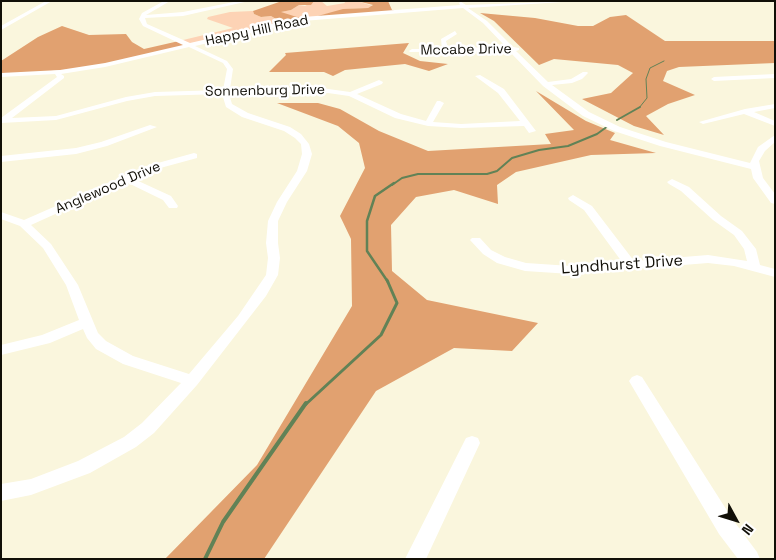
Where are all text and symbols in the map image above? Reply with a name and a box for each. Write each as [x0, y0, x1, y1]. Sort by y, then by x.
street label: Happy Hill Road [204, 12, 310, 50]
street label: Mccabe Drive [420, 41, 512, 59]
street label: Sonnenburg Drive [205, 82, 325, 100]
street label: Anglewood Drive [53, 158, 163, 218]
street label: Lyndhurst Drive [560, 251, 684, 279]
north arrow [711, 495, 761, 545]
text: N [738, 520, 758, 539]

